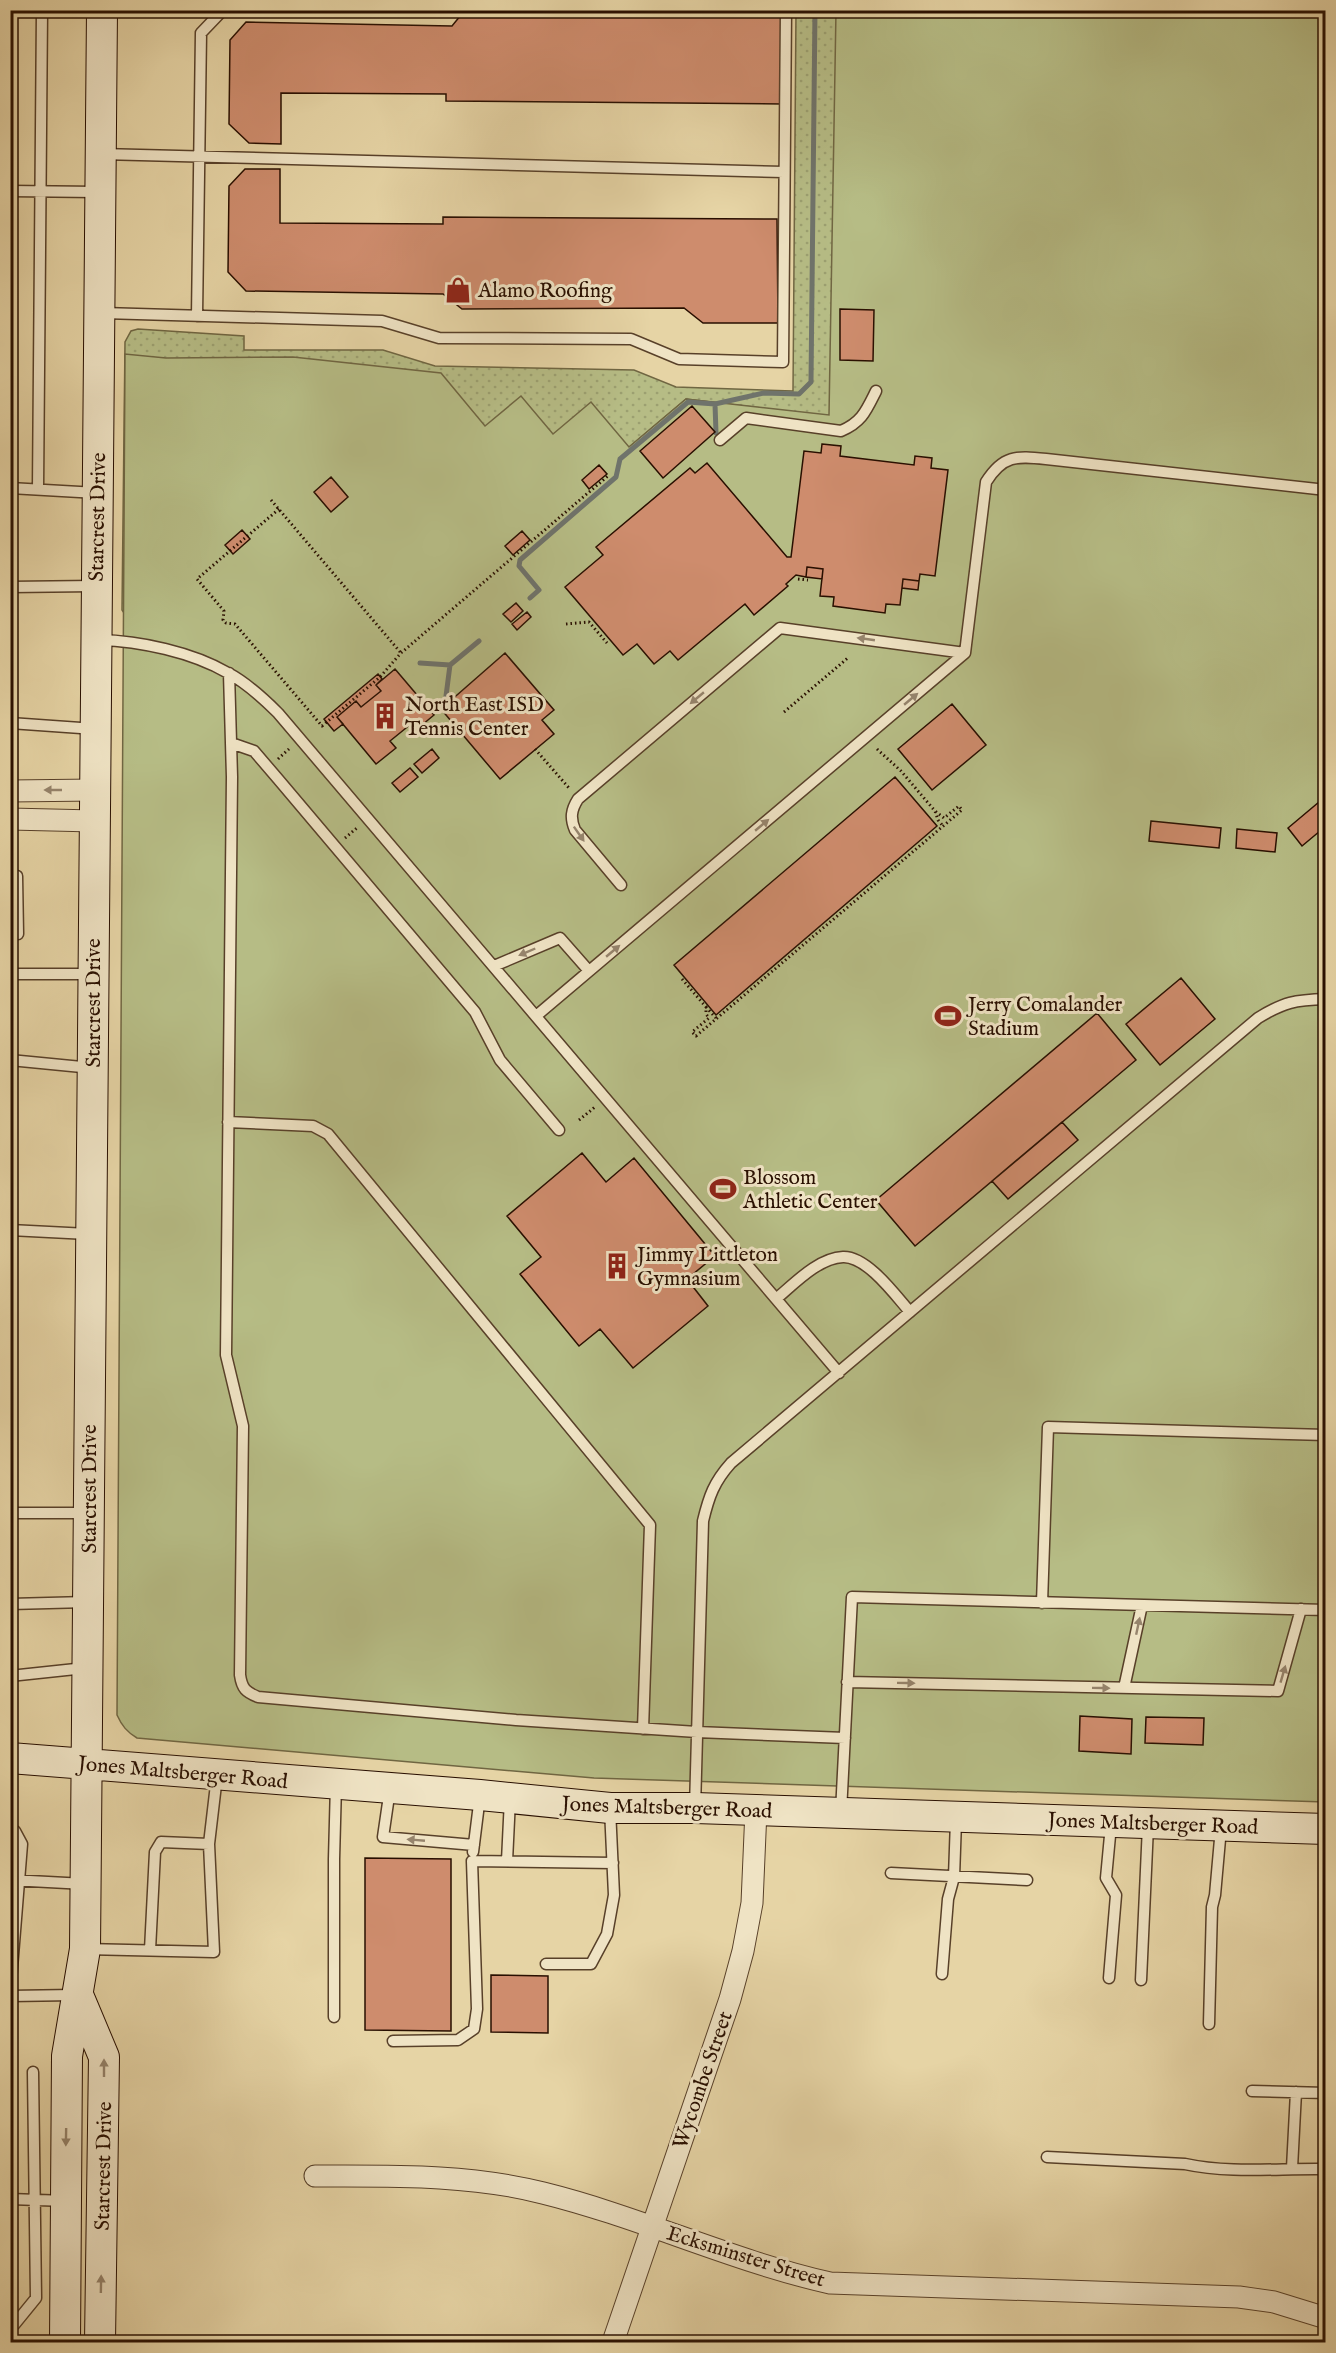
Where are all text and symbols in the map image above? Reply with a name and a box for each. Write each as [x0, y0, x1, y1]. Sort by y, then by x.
shop icon: Alamo Roofing [443, 275, 473, 305]
place label: Alamo Roofing [477, 278, 613, 305]
street label: Starcrest Drive [84, 452, 113, 582]
one-way arrow [856, 634, 875, 644]
one-way arrow [690, 691, 705, 704]
place label: North East ISD Tennis Center [405, 692, 544, 743]
one-way arrow [903, 693, 918, 706]
building icon: North East ISD Tennis Center [370, 701, 400, 731]
one-way arrow [43, 785, 62, 795]
one-way arrow [754, 819, 769, 832]
one-way arrow [573, 825, 585, 841]
street label: Starcrest Drive [81, 938, 108, 1068]
one-way arrow [605, 945, 620, 958]
one-way arrow [518, 948, 536, 957]
place label: Jerry Comalander Stadium [966, 992, 1123, 1043]
sports icon: Jerry Comalander Stadium [933, 1001, 963, 1031]
place label: Blossom Athletic Center [742, 1165, 878, 1216]
sports icon: Blossom Athletic Center [708, 1174, 738, 1204]
place label: Jimmy Littleton Gymnasium [635, 1242, 778, 1293]
building icon: Jimmy Littleton Gymnasium [602, 1251, 632, 1281]
street label: Starcrest Drive [77, 1424, 104, 1554]
one-way arrow [1134, 1616, 1143, 1635]
one-way arrow [1279, 1665, 1288, 1683]
one-way arrow [896, 1679, 915, 1688]
one-way arrow [1091, 1683, 1110, 1692]
street label: Jones Maltsberger Road [75, 1751, 290, 1796]
street label: Jones Maltsberger Road [559, 1791, 773, 1826]
street label: Jones Maltsberger Road [1045, 1807, 1259, 1842]
one-way arrow [406, 1835, 425, 1845]
street label: Wycombe Street [667, 2008, 740, 2153]
one-way arrow [99, 2059, 109, 2078]
street label: Starcrest Drive [90, 2101, 119, 2231]
one-way arrow [62, 2128, 71, 2147]
street label: Ecksminster Street [663, 2221, 828, 2294]
one-way arrow [97, 2275, 106, 2294]

